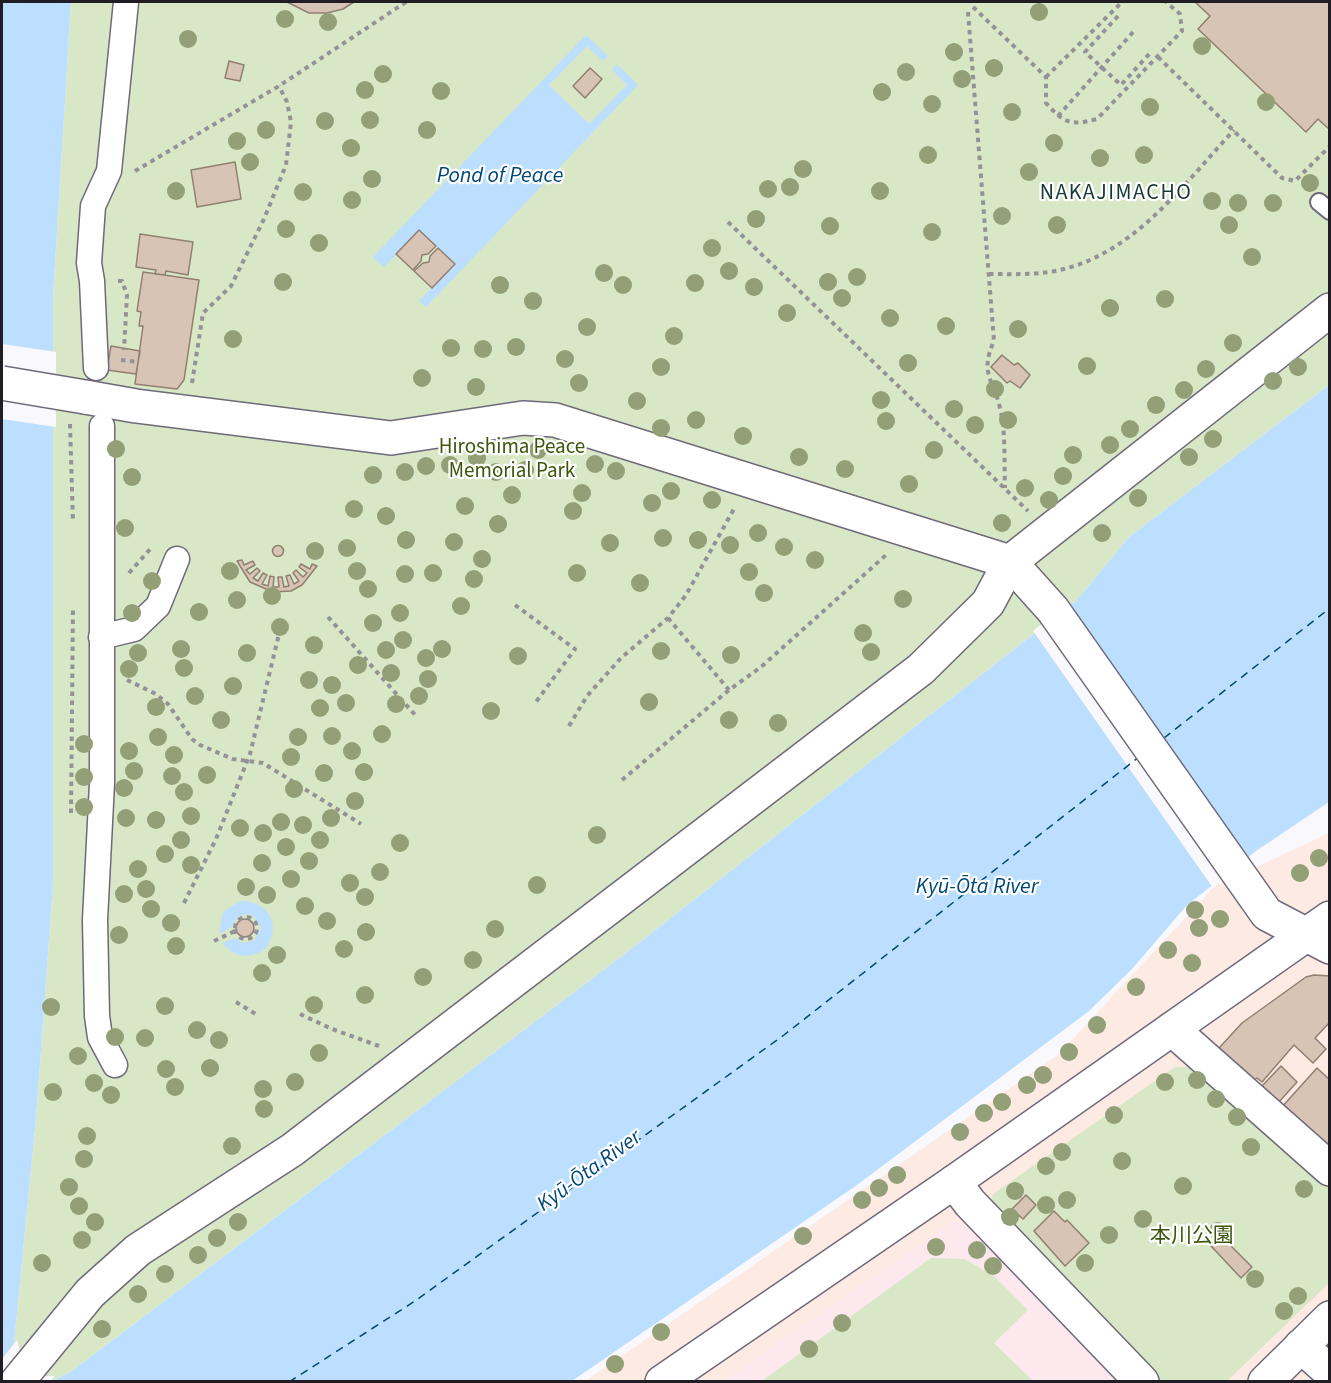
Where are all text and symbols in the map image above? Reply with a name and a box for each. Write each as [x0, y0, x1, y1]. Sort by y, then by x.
water label: Pond of Peace [437, 164, 563, 190]
district label: NAKAJIMACHO [1040, 181, 1192, 207]
park label: Hiroshima Peace Memorial Park [439, 435, 585, 485]
water label: Kyū-Ōta River [916, 875, 1038, 901]
water label: Kyū-Ōta River [533, 1125, 647, 1219]
park label: 本川公園 [1150, 1224, 1234, 1250]

